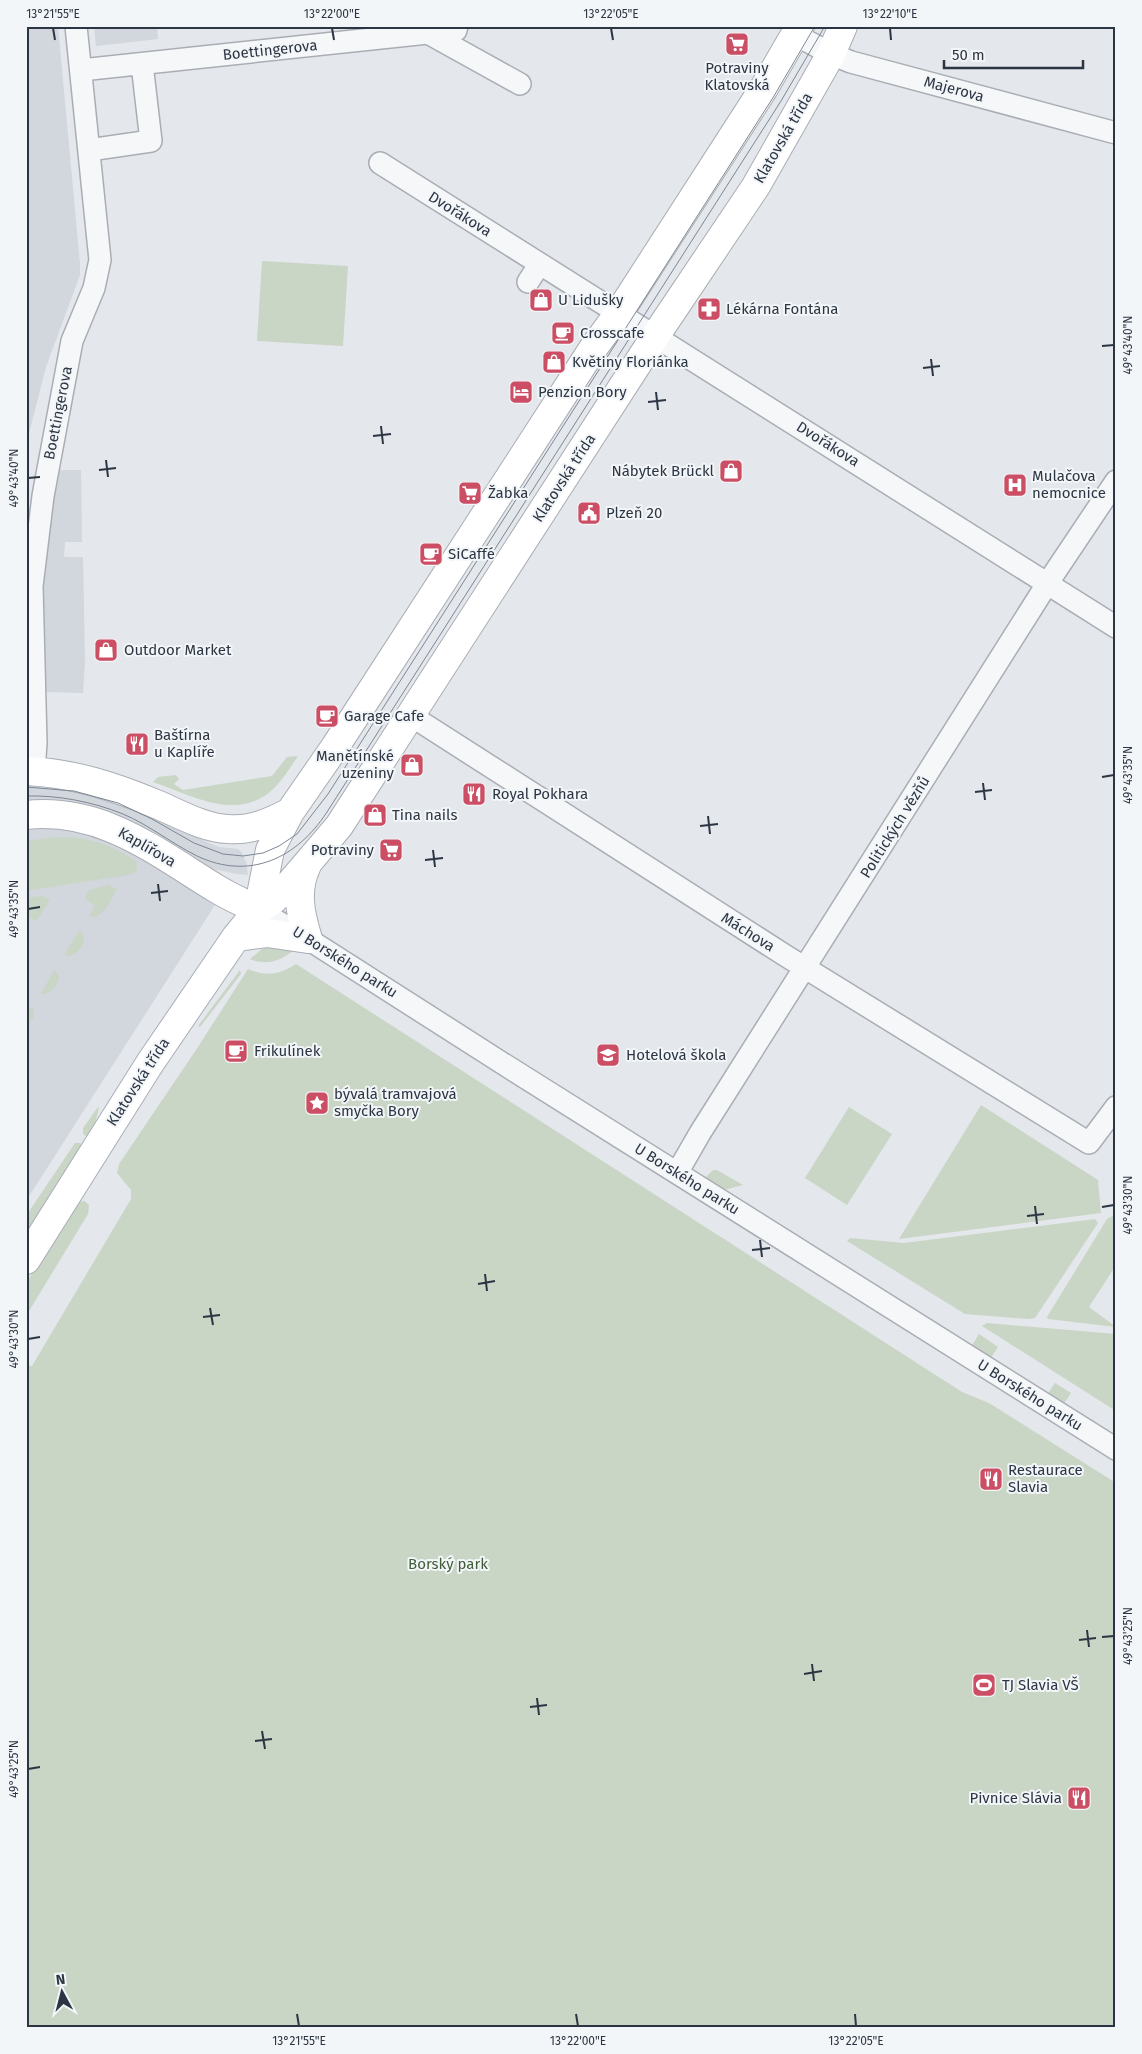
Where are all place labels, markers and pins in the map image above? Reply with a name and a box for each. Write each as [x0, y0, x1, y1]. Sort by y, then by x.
supermarket icon: Potraviny Klatovská [724, 31, 750, 57]
place label: Potraviny Klatovská [704, 59, 770, 94]
shop icon: U Lidušky [528, 287, 554, 313]
place label: U Lidušky [558, 291, 624, 309]
pharmacy icon: Lékárna Fontána [696, 296, 722, 322]
place label: Lékárna Fontána [726, 300, 838, 318]
cafe icon: Crosscafe [550, 320, 576, 346]
place label: Crosscafe [580, 324, 644, 342]
shop icon: Květiny Floriánka [541, 349, 567, 375]
place label: Květiny Floriánka [572, 353, 689, 371]
hotel icon: Penzion Bory [508, 379, 534, 405]
place label: Penzion Bory [538, 383, 627, 401]
shop icon: Nábytek Brückl [718, 458, 744, 484]
place label: Nábytek Brückl [611, 462, 715, 480]
place label: Mulačova nemocnice [1032, 467, 1106, 502]
hospital icon: Mulačova nemocnice [1002, 472, 1028, 498]
supermarket icon: Žabka [457, 480, 483, 506]
place label: Žabka [488, 484, 528, 502]
public building icon: Plzeň 20 [576, 500, 602, 526]
place label: Plzeň 20 [606, 504, 662, 522]
cafe icon: SiCaffé [418, 541, 444, 567]
place label: SiCaffé [448, 545, 495, 563]
shop icon: Outdoor Market [93, 637, 119, 663]
place label: Outdoor Market [124, 641, 232, 659]
cafe icon: Garage Cafe [314, 703, 340, 729]
place label: Garage Cafe [344, 707, 424, 725]
place label: Baštírna u Kaplíře [154, 726, 215, 761]
restaurant icon: Baštírna u Kaplíře [124, 731, 150, 757]
place label: Manětínské uzeniny [316, 747, 395, 782]
shop icon: Manětínské uzeniny [399, 752, 425, 778]
restaurant icon: Royal Pokhara [461, 781, 487, 807]
place label: Royal Pokhara [492, 785, 588, 803]
shop icon: Tina nails [362, 802, 388, 828]
place label: Tina nails [392, 806, 458, 824]
supermarket icon: Potraviny [378, 837, 404, 863]
place label: Potraviny [311, 841, 375, 859]
cafe icon: Frikulínek [223, 1038, 249, 1064]
place label: Frikulínek [254, 1042, 321, 1060]
school or university icon: Hotelová škola [595, 1042, 621, 1068]
place label: Hotelová škola [626, 1046, 726, 1064]
place label: bývalá tramvajová smyčka Bory [334, 1085, 457, 1120]
place icon: bývalá tramvajová smyčka Bory [304, 1090, 330, 1116]
place label: Restaurace Slavia [1008, 1461, 1083, 1496]
restaurant icon: Restaurace Slavia [978, 1466, 1004, 1492]
sports icon: TJ Slavia VŠ [971, 1672, 997, 1698]
place label: TJ Slavia VŠ [1002, 1676, 1079, 1694]
restaurant icon: Pivnice Slávia [1066, 1785, 1092, 1811]
place label: Pivnice Slávia [969, 1789, 1062, 1807]

